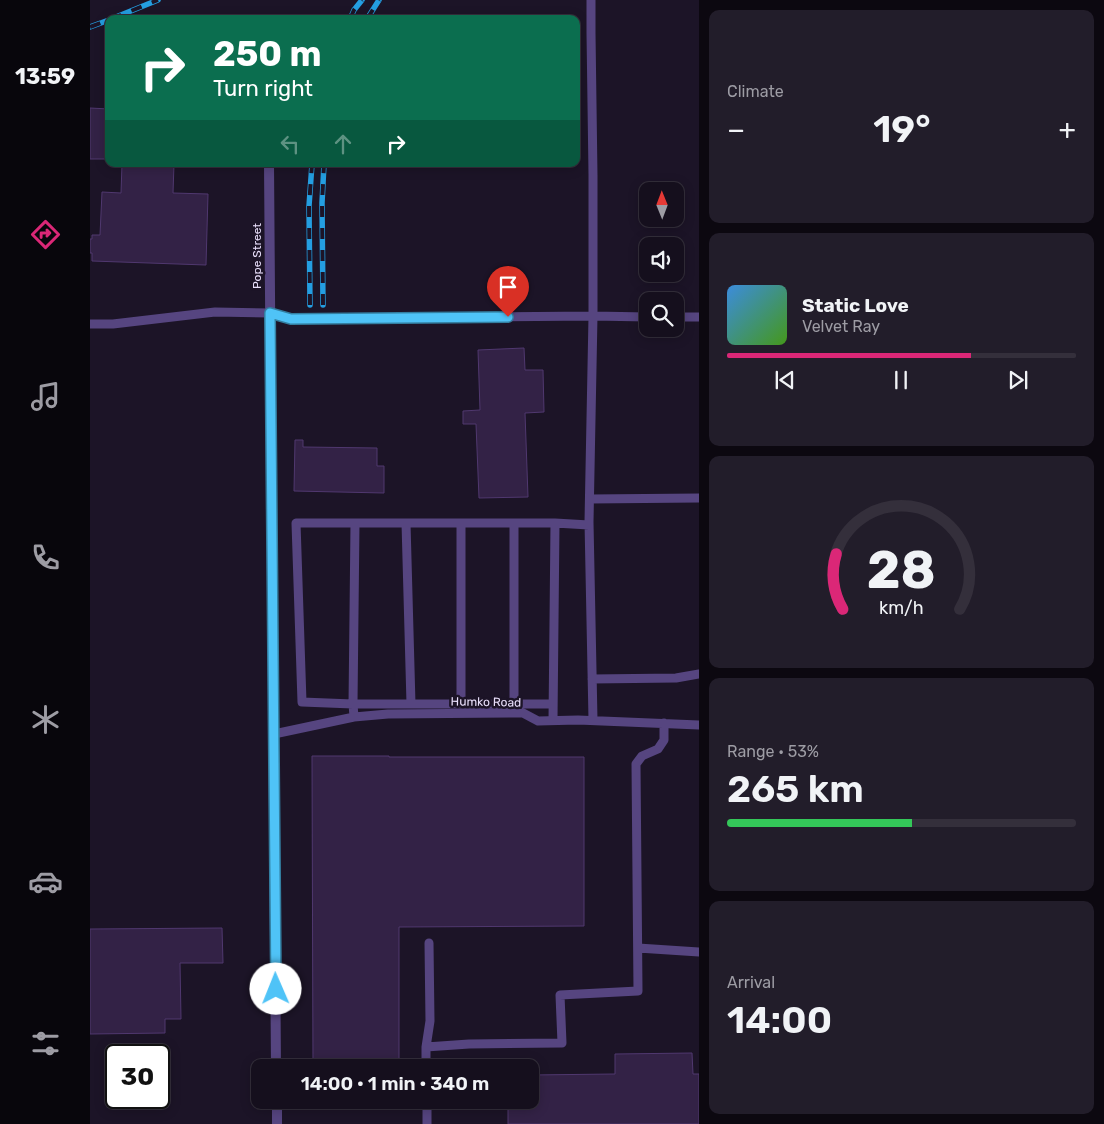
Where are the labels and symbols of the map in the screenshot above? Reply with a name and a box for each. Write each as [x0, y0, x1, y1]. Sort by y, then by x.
north arrow [639, 182, 684, 228]
street label: Pope Street [250, 223, 264, 289]
pin [487, 266, 529, 317]
street label: Humko Road [451, 694, 521, 710]
position arrow [249, 962, 301, 1014]
speed limit sign: 30 [105, 1044, 170, 1109]

